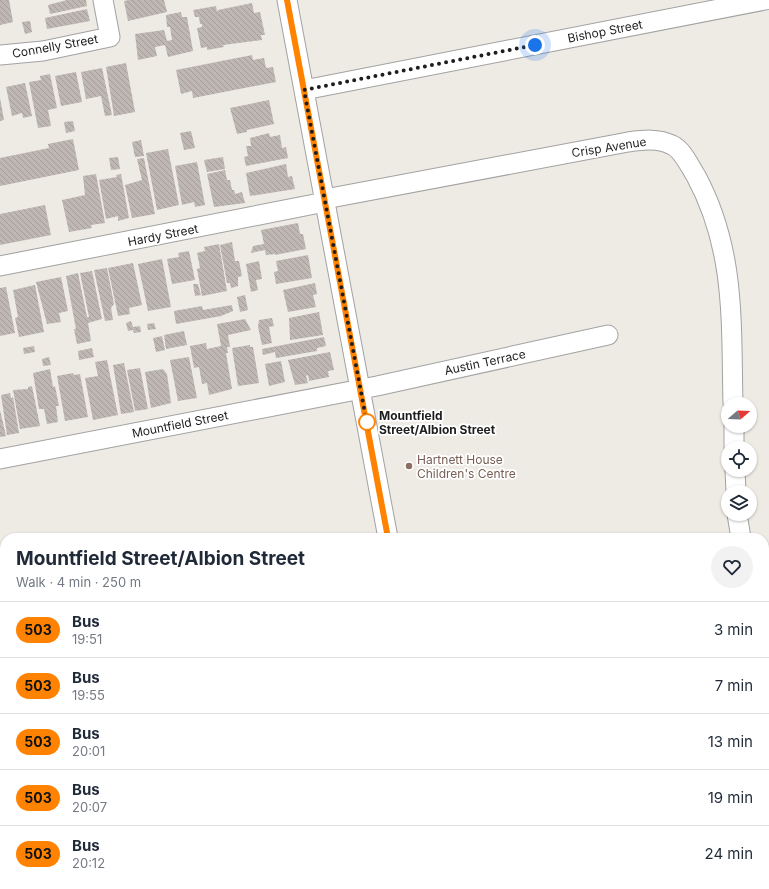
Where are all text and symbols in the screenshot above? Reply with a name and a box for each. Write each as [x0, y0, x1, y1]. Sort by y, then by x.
street label: Bishop Street [566, 16, 644, 46]
street label: Connelly Street [11, 31, 99, 61]
your location [525, 35, 545, 55]
street label: Crisp Avenue [570, 134, 648, 160]
street label: Hardy Street [127, 221, 200, 249]
street label: Austin Terrace [443, 346, 527, 378]
north arrow [721, 397, 757, 433]
map controls [721, 397, 757, 521]
street label: Mountfield Street [131, 407, 229, 441]
place label: Mountfield Street/Albion Street [379, 408, 496, 437]
marker: Mountfield Street/Albion Street [358, 413, 376, 431]
button: locate [721, 441, 757, 477]
place label: Hartnett House Children's Centre [417, 452, 516, 481]
marker: Hartnett House Children's Centre [404, 461, 414, 471]
button: layers [721, 485, 757, 521]
button: heart [711, 546, 753, 588]
text: Mountfield Street/Albion Street [16, 547, 305, 570]
text: Walk · 4 min · 250 m [16, 574, 141, 590]
text: Bus [72, 612, 100, 631]
text: 3 min [714, 620, 753, 639]
text: 503 [24, 621, 52, 638]
text: 19:51 [72, 631, 102, 647]
text: Bus [72, 668, 100, 687]
text: 7 min [715, 676, 753, 695]
text: 503 [24, 677, 52, 694]
text: 19:55 [72, 687, 105, 703]
text: Bus [72, 724, 100, 743]
text: 13 min [708, 732, 753, 751]
text: 503 [24, 733, 52, 750]
text: 20:01 [72, 743, 105, 759]
text: Bus [72, 780, 100, 799]
text: 19 min [708, 788, 753, 807]
text: 503 [24, 789, 52, 806]
text: 20:07 [72, 799, 107, 815]
text: Bus [72, 836, 100, 855]
text: 24 min [705, 844, 753, 863]
text: 503 [24, 845, 52, 862]
text: 20:12 [72, 855, 105, 871]

